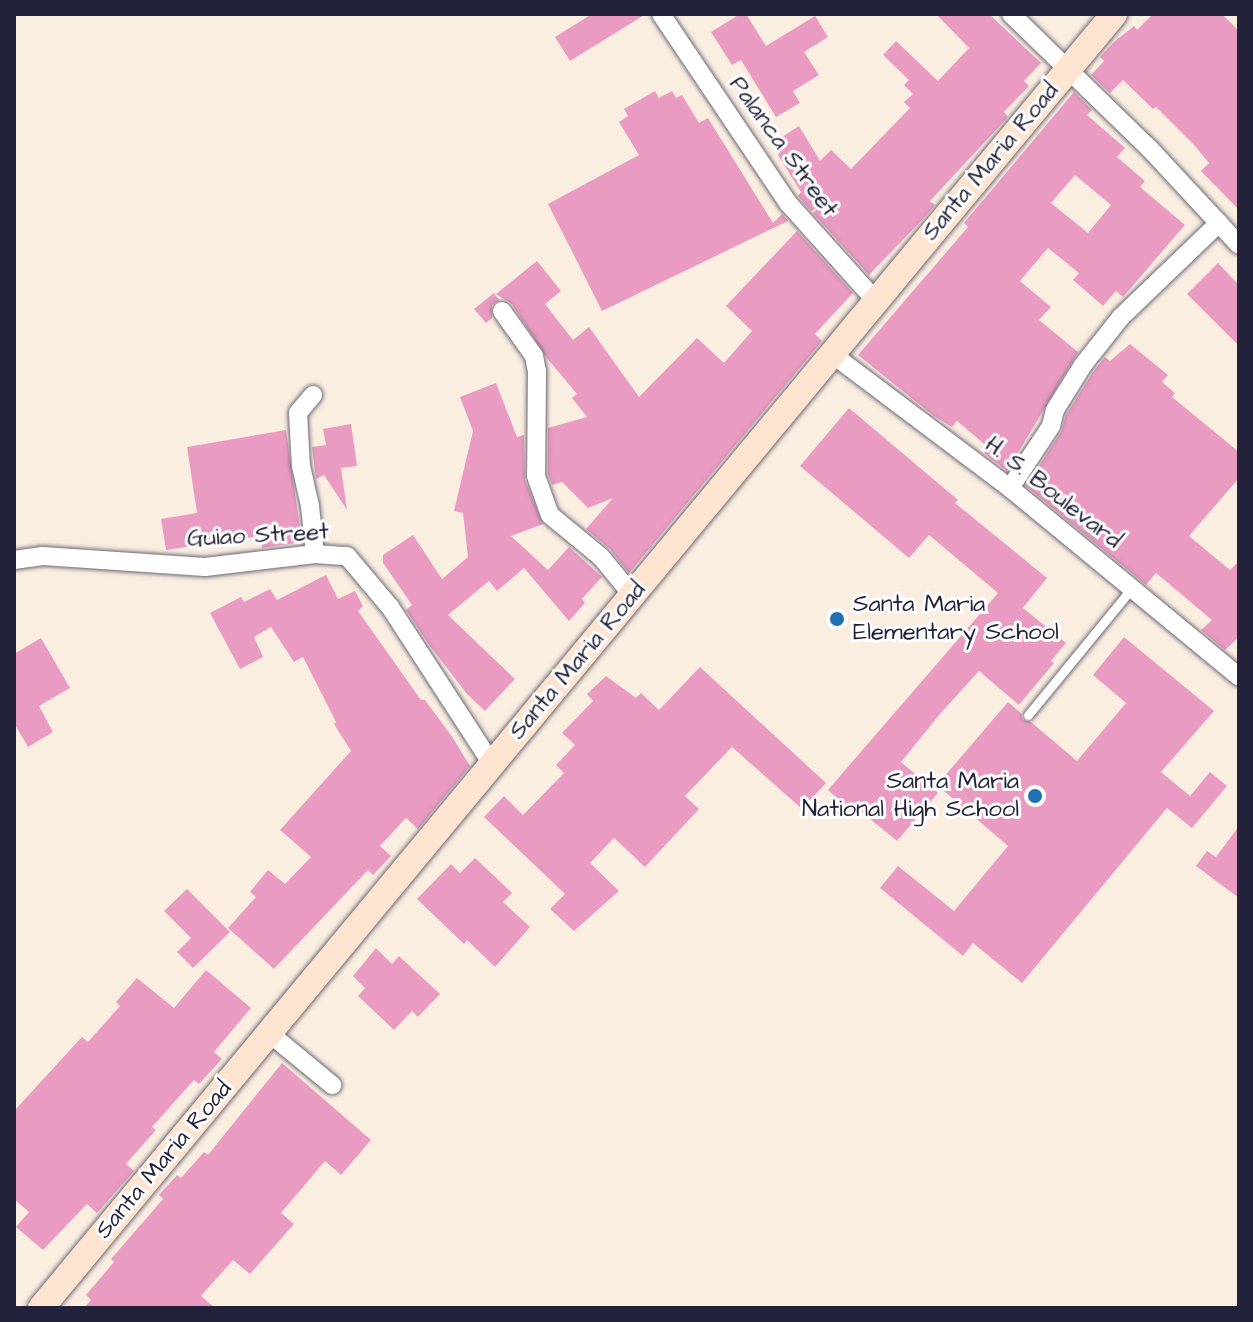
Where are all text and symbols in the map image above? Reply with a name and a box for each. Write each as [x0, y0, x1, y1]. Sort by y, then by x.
street label: Palanca Street [722, 71, 844, 223]
street label: Santa Maria Road [917, 77, 1065, 247]
street label: H. S. Boulevard [979, 431, 1127, 555]
street label: Guiao Street [186, 518, 330, 554]
street label: Santa Maria Road [504, 576, 652, 746]
place label: Santa Maria Elementary School [853, 591, 1059, 647]
marker: Santa Maria Elementary School [828, 610, 846, 628]
place label: Santa Maria National High School [802, 768, 1019, 824]
marker: Santa Maria National High School [1026, 787, 1044, 805]
street label: Santa Maria Road [90, 1075, 238, 1245]

